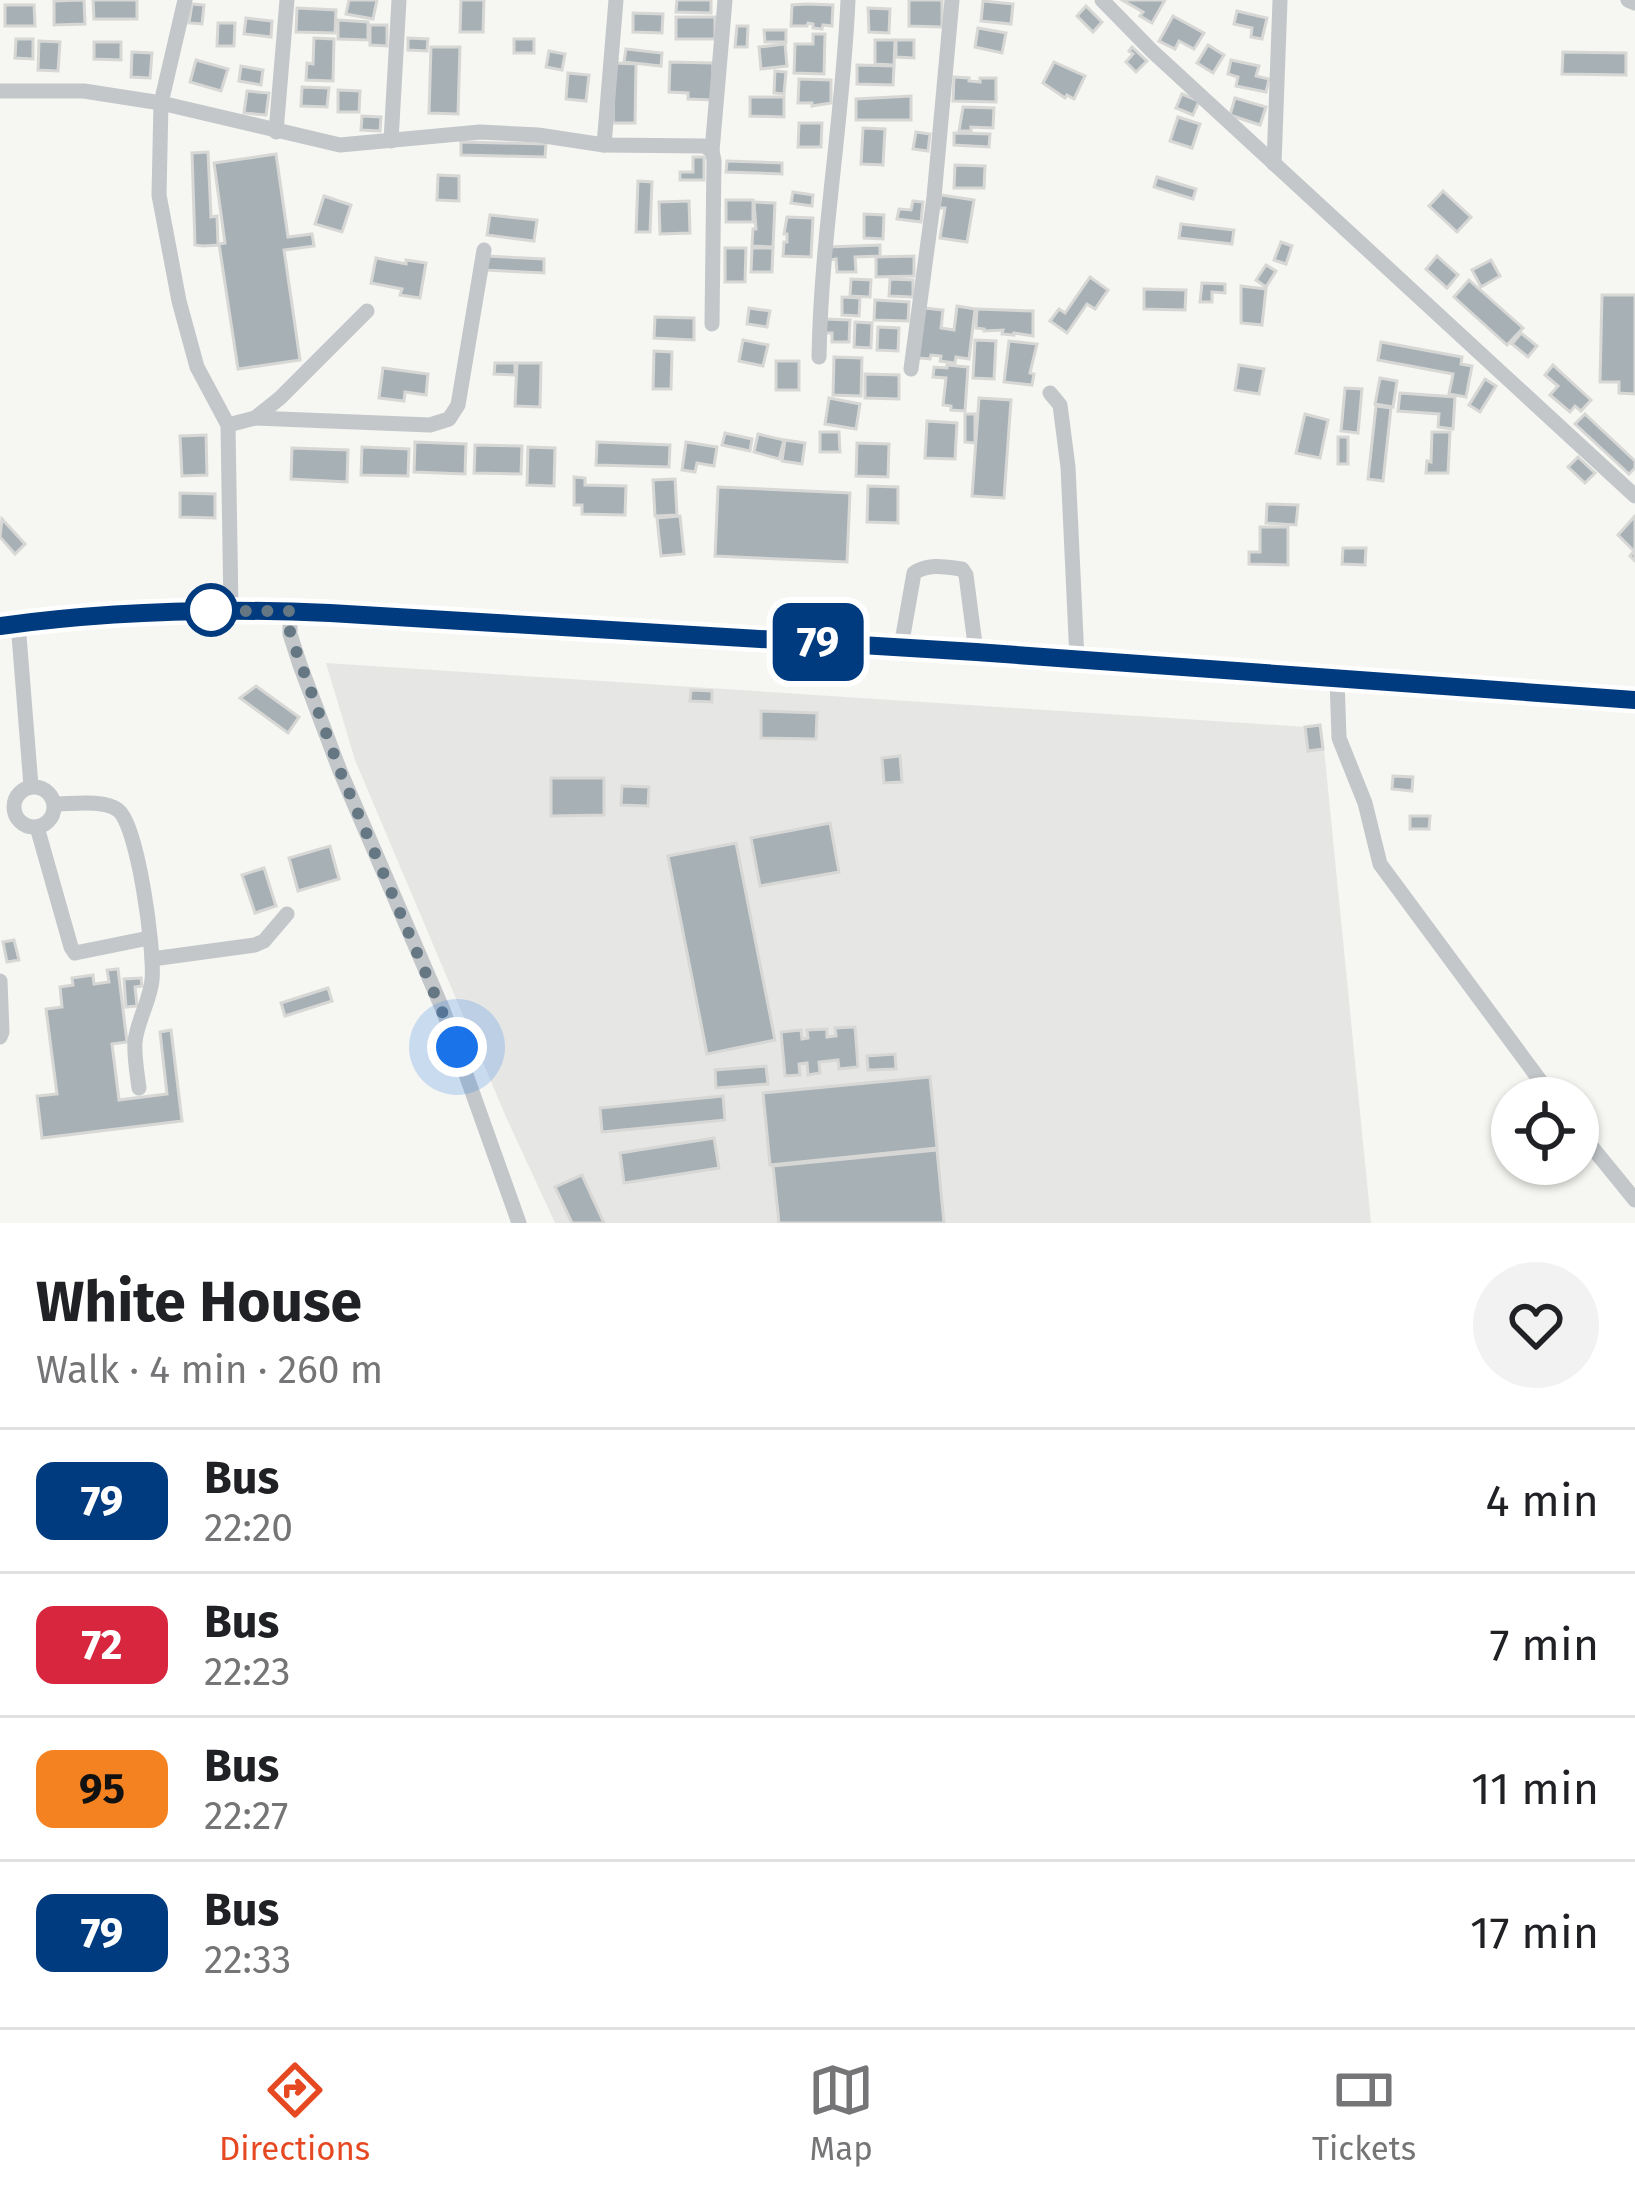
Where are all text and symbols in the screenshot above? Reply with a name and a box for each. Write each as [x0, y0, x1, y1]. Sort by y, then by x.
unlabelled marker [186, 585, 236, 635]
line badge: 79 [764, 603, 872, 681]
text: 79 [797, 617, 839, 667]
your location [427, 1017, 487, 1077]
map controls [1491, 1077, 1599, 1185]
button: locate [1491, 1077, 1599, 1185]
button: heart [1473, 1262, 1599, 1388]
text: White House [36, 1268, 362, 1336]
text: Walk · 4 min · 260 m [36, 1347, 383, 1393]
text: Bus [204, 1451, 279, 1505]
text: 4 min [1486, 1474, 1599, 1528]
text: 79 [81, 1476, 123, 1526]
text: 22:20 [204, 1505, 293, 1551]
text: Bus [204, 1595, 279, 1649]
text: 7 min [1489, 1618, 1599, 1672]
text: 72 [82, 1620, 123, 1670]
text: 22:23 [204, 1649, 291, 1695]
text: Bus [204, 1739, 279, 1793]
text: 11 min [1471, 1762, 1599, 1816]
text: 95 [79, 1764, 125, 1814]
text: 22:27 [204, 1793, 288, 1839]
text: Bus [204, 1883, 279, 1937]
text: 17 min [1470, 1906, 1599, 1960]
text: 79 [81, 1908, 123, 1958]
text: 22:33 [204, 1937, 291, 1983]
tab: Directions [219, 2057, 370, 2169]
tab: Map [808, 2057, 874, 2169]
tab: Tickets [1312, 2057, 1416, 2169]

